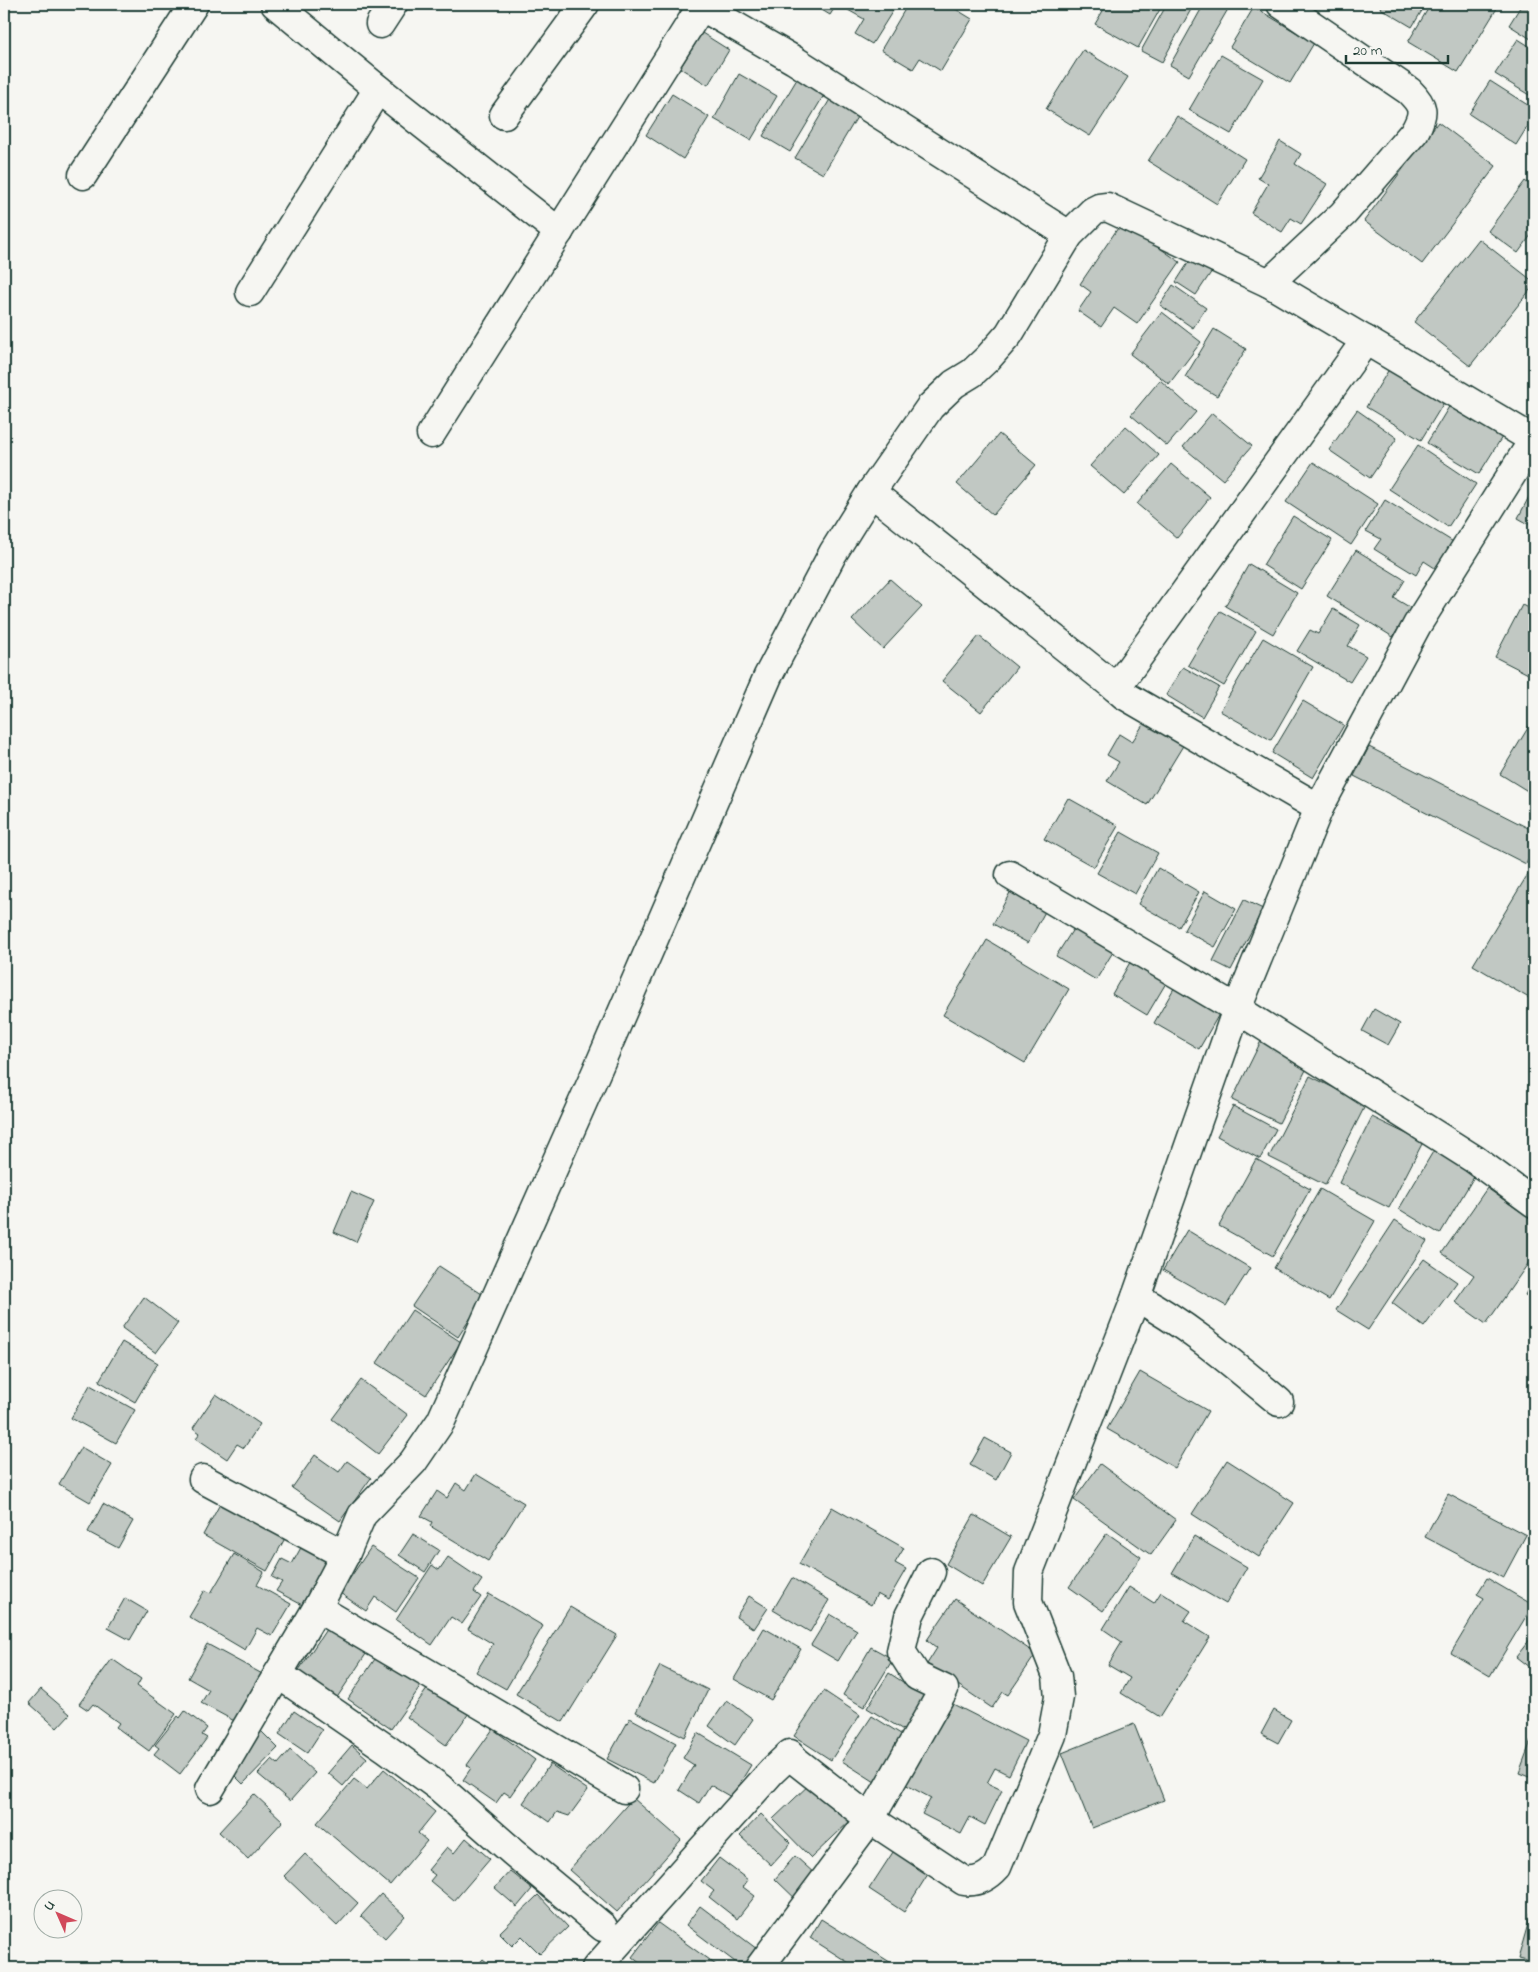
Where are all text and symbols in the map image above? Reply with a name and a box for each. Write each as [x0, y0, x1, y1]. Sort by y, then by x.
scale bar [1346, 32, 1448, 64]
text: 20 m [1353, 40, 1383, 62]
north arrow [32, 1890, 82, 1940]
text: U [39, 1895, 61, 1916]

